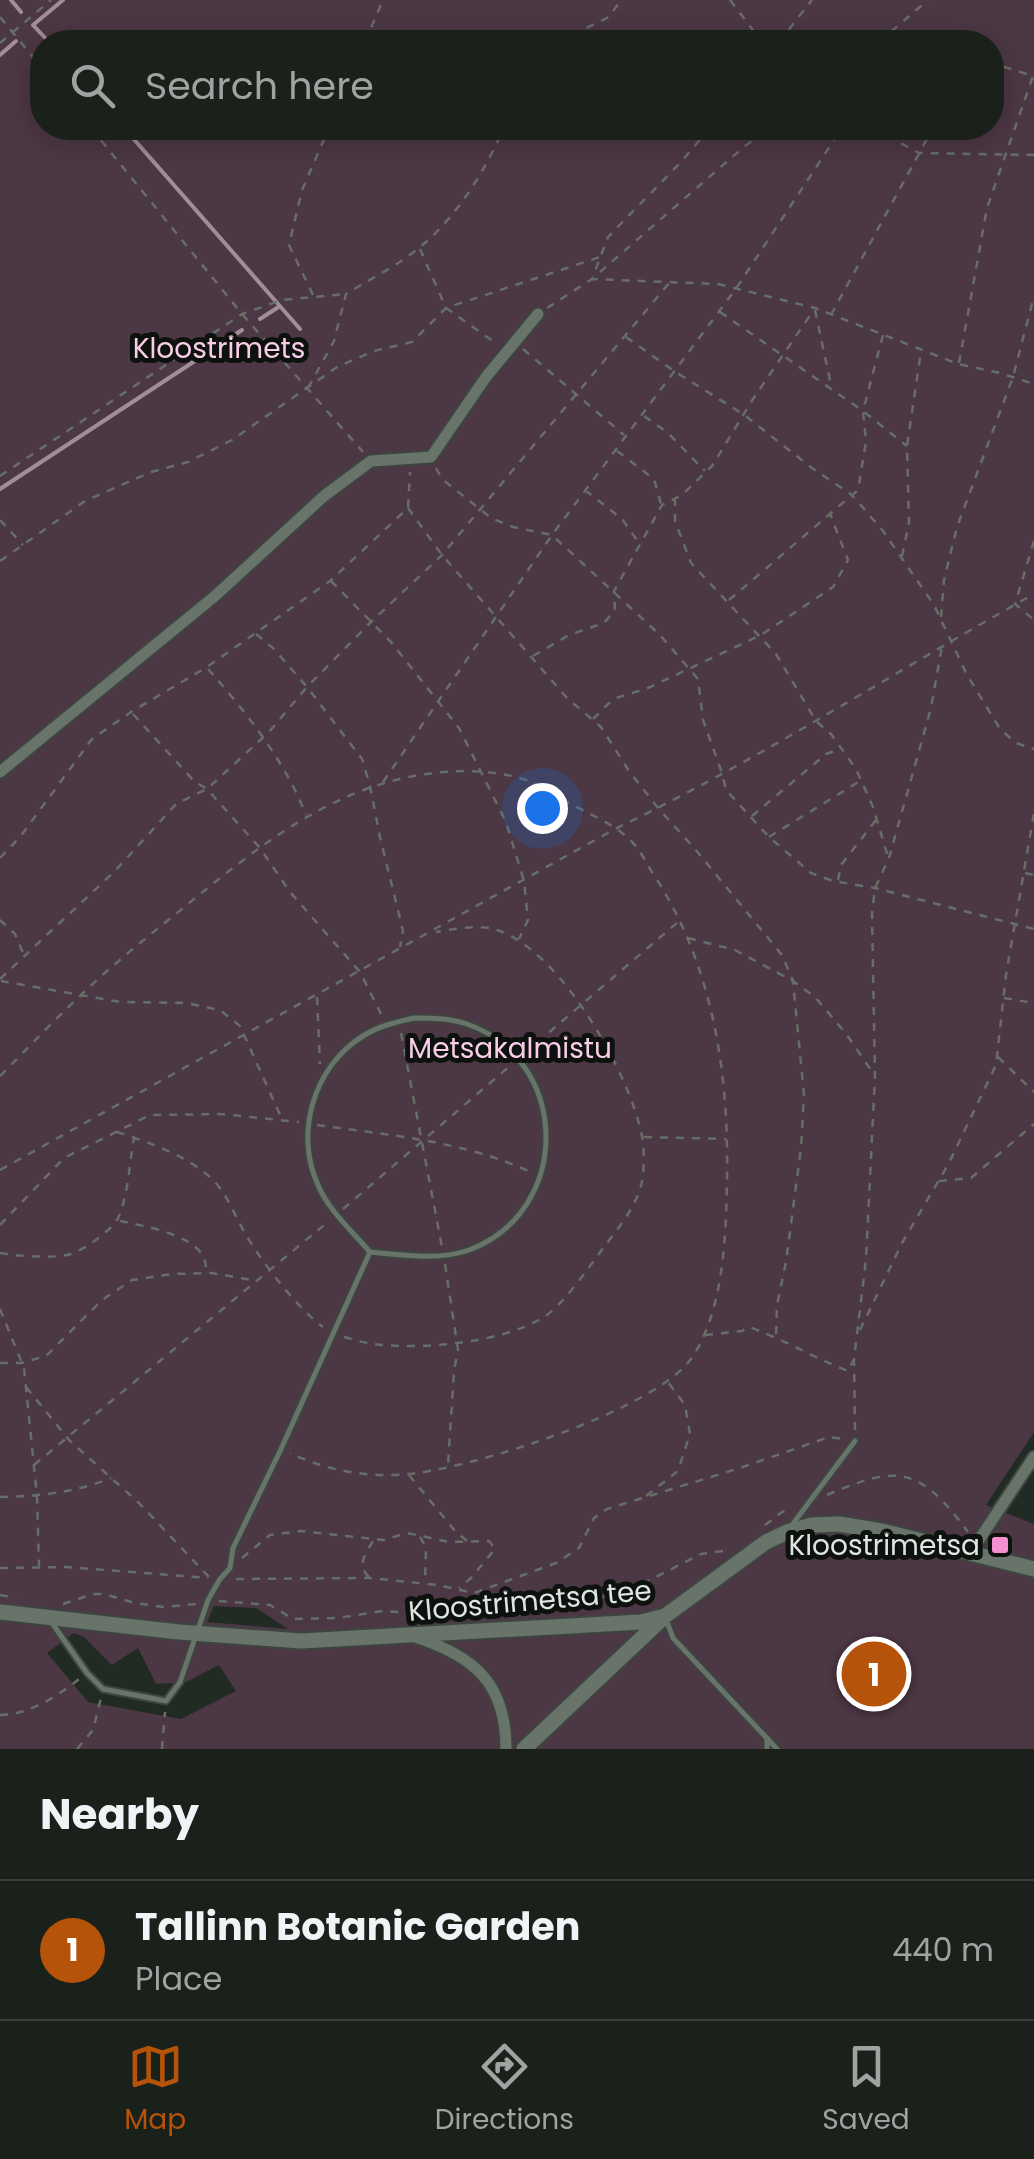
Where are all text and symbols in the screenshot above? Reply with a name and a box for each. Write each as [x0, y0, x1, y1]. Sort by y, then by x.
search box [30, 30, 1004, 140]
icon: search [65, 58, 120, 113]
text: Search here [145, 59, 374, 112]
park label: Kloostrimets [133, 329, 305, 368]
your location [517, 783, 568, 834]
park label: Metsakalmistu [408, 1029, 612, 1068]
place label: Kloostrimetsa [788, 1526, 980, 1565]
marker: Kloostrimetsa [989, 1534, 1011, 1556]
street label: Kloostrimetsa tee [407, 1571, 653, 1631]
pin: 1 [842, 1636, 906, 1712]
text: Nearby [40, 1785, 199, 1844]
text: Tallinn Botanic Garden [135, 1900, 580, 1953]
text: 1 [66, 1927, 79, 1972]
text: 440 m [892, 1927, 994, 1972]
text: Place [135, 1956, 222, 2001]
tab: Map [124, 2039, 186, 2141]
tab: Directions [435, 2039, 574, 2141]
tab: Saved [822, 2039, 910, 2141]

